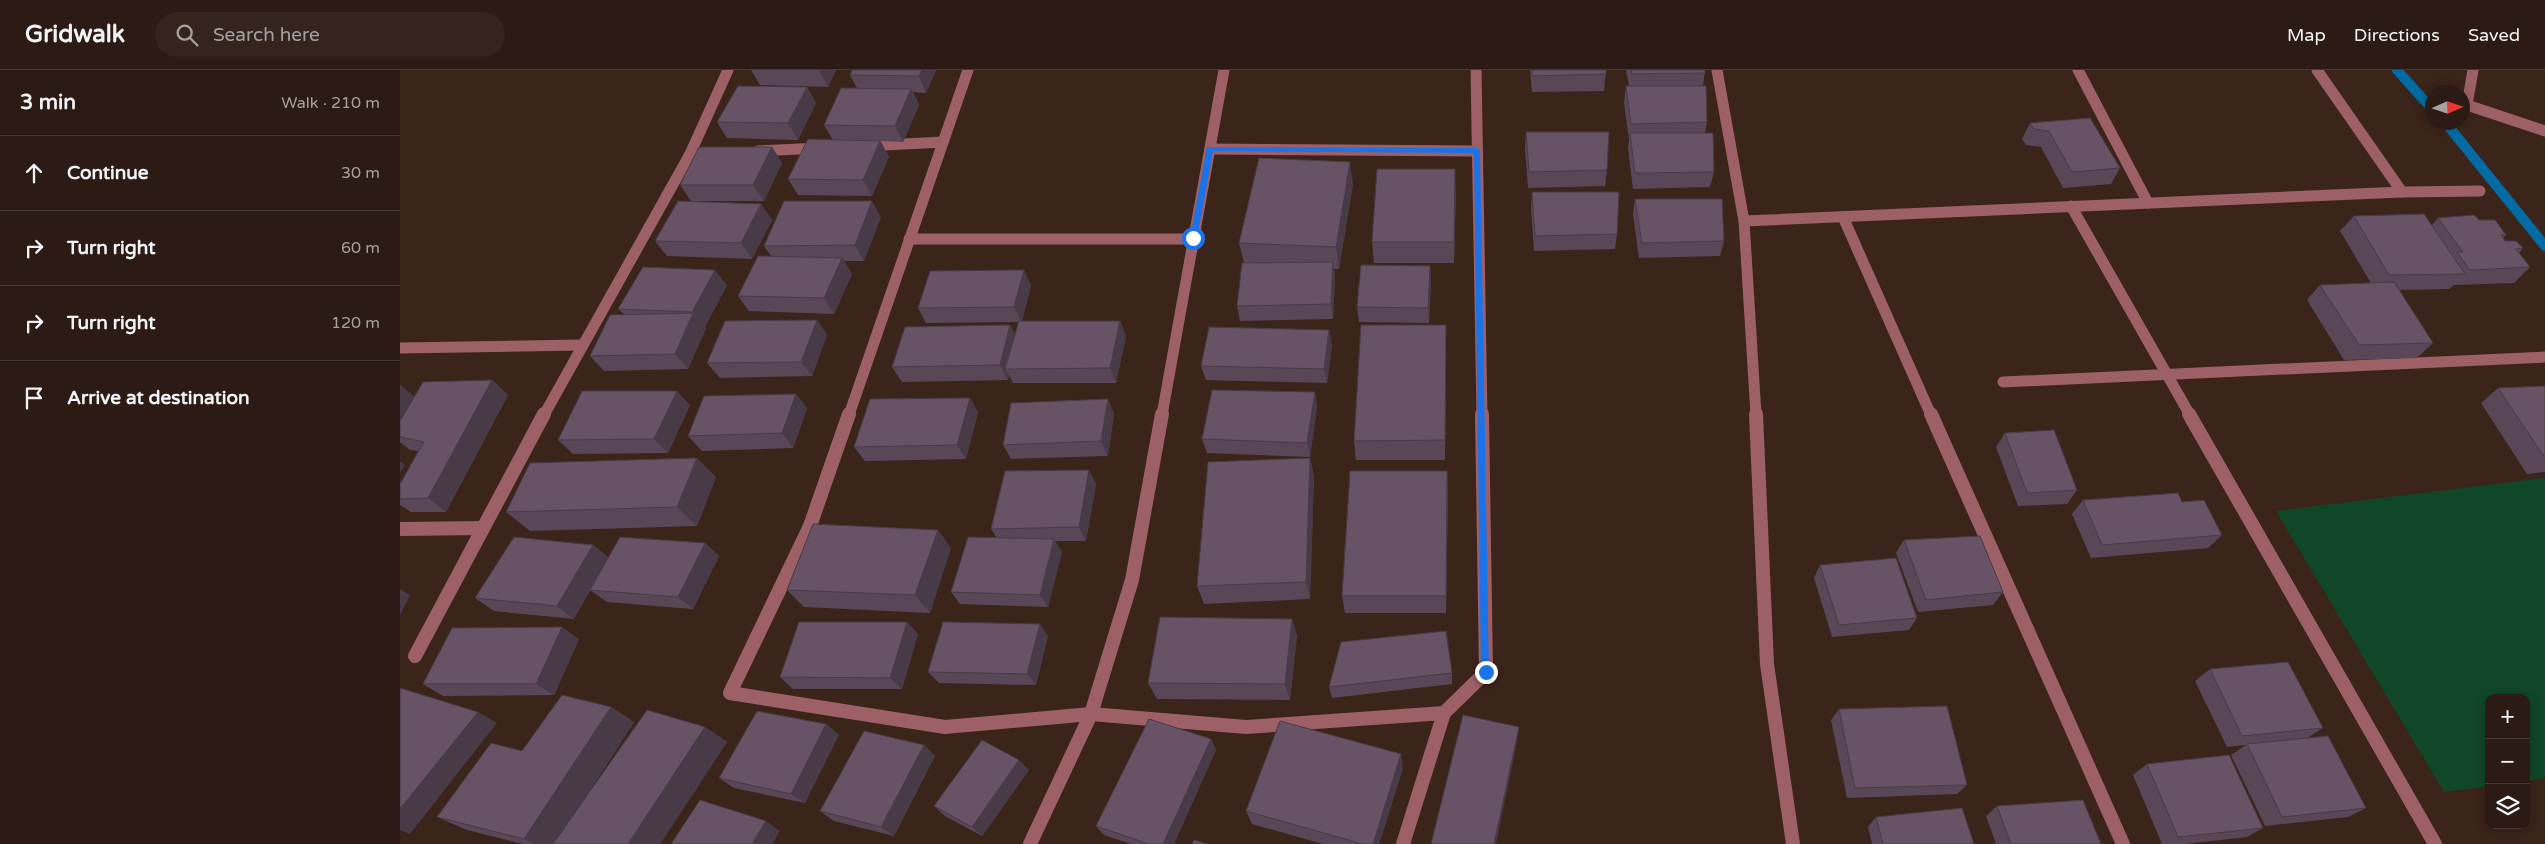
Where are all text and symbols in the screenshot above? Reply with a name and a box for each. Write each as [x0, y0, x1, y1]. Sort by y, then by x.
search box [155, 12, 505, 57]
text: Gridwalk [25, 20, 125, 49]
icon: search [173, 21, 201, 49]
text: Search here [213, 24, 320, 46]
text: Map [2287, 24, 2326, 46]
text: Directions [2354, 24, 2440, 46]
text: Saved [2468, 24, 2520, 46]
north arrow [2425, 85, 2470, 130]
text: 3 min [20, 90, 76, 115]
text: Walk · 210 m [281, 93, 380, 113]
icon: ahead [20, 159, 48, 187]
text: Continue [67, 162, 149, 184]
text: 30 m [341, 163, 380, 183]
route start [1182, 227, 1205, 250]
icon: right [20, 234, 48, 262]
text: Turn right [67, 237, 155, 259]
text: 60 m [341, 238, 380, 258]
icon: right [20, 309, 48, 337]
text: Turn right [67, 312, 155, 334]
text: 120 m [331, 313, 380, 333]
icon: arrive [20, 384, 48, 412]
text: Arrive at destination [67, 387, 250, 409]
route end [1475, 661, 1498, 684]
map controls [2485, 694, 2530, 829]
button: + [2485, 694, 2530, 739]
button: − [2485, 739, 2530, 784]
button: layers [2485, 784, 2530, 829]

